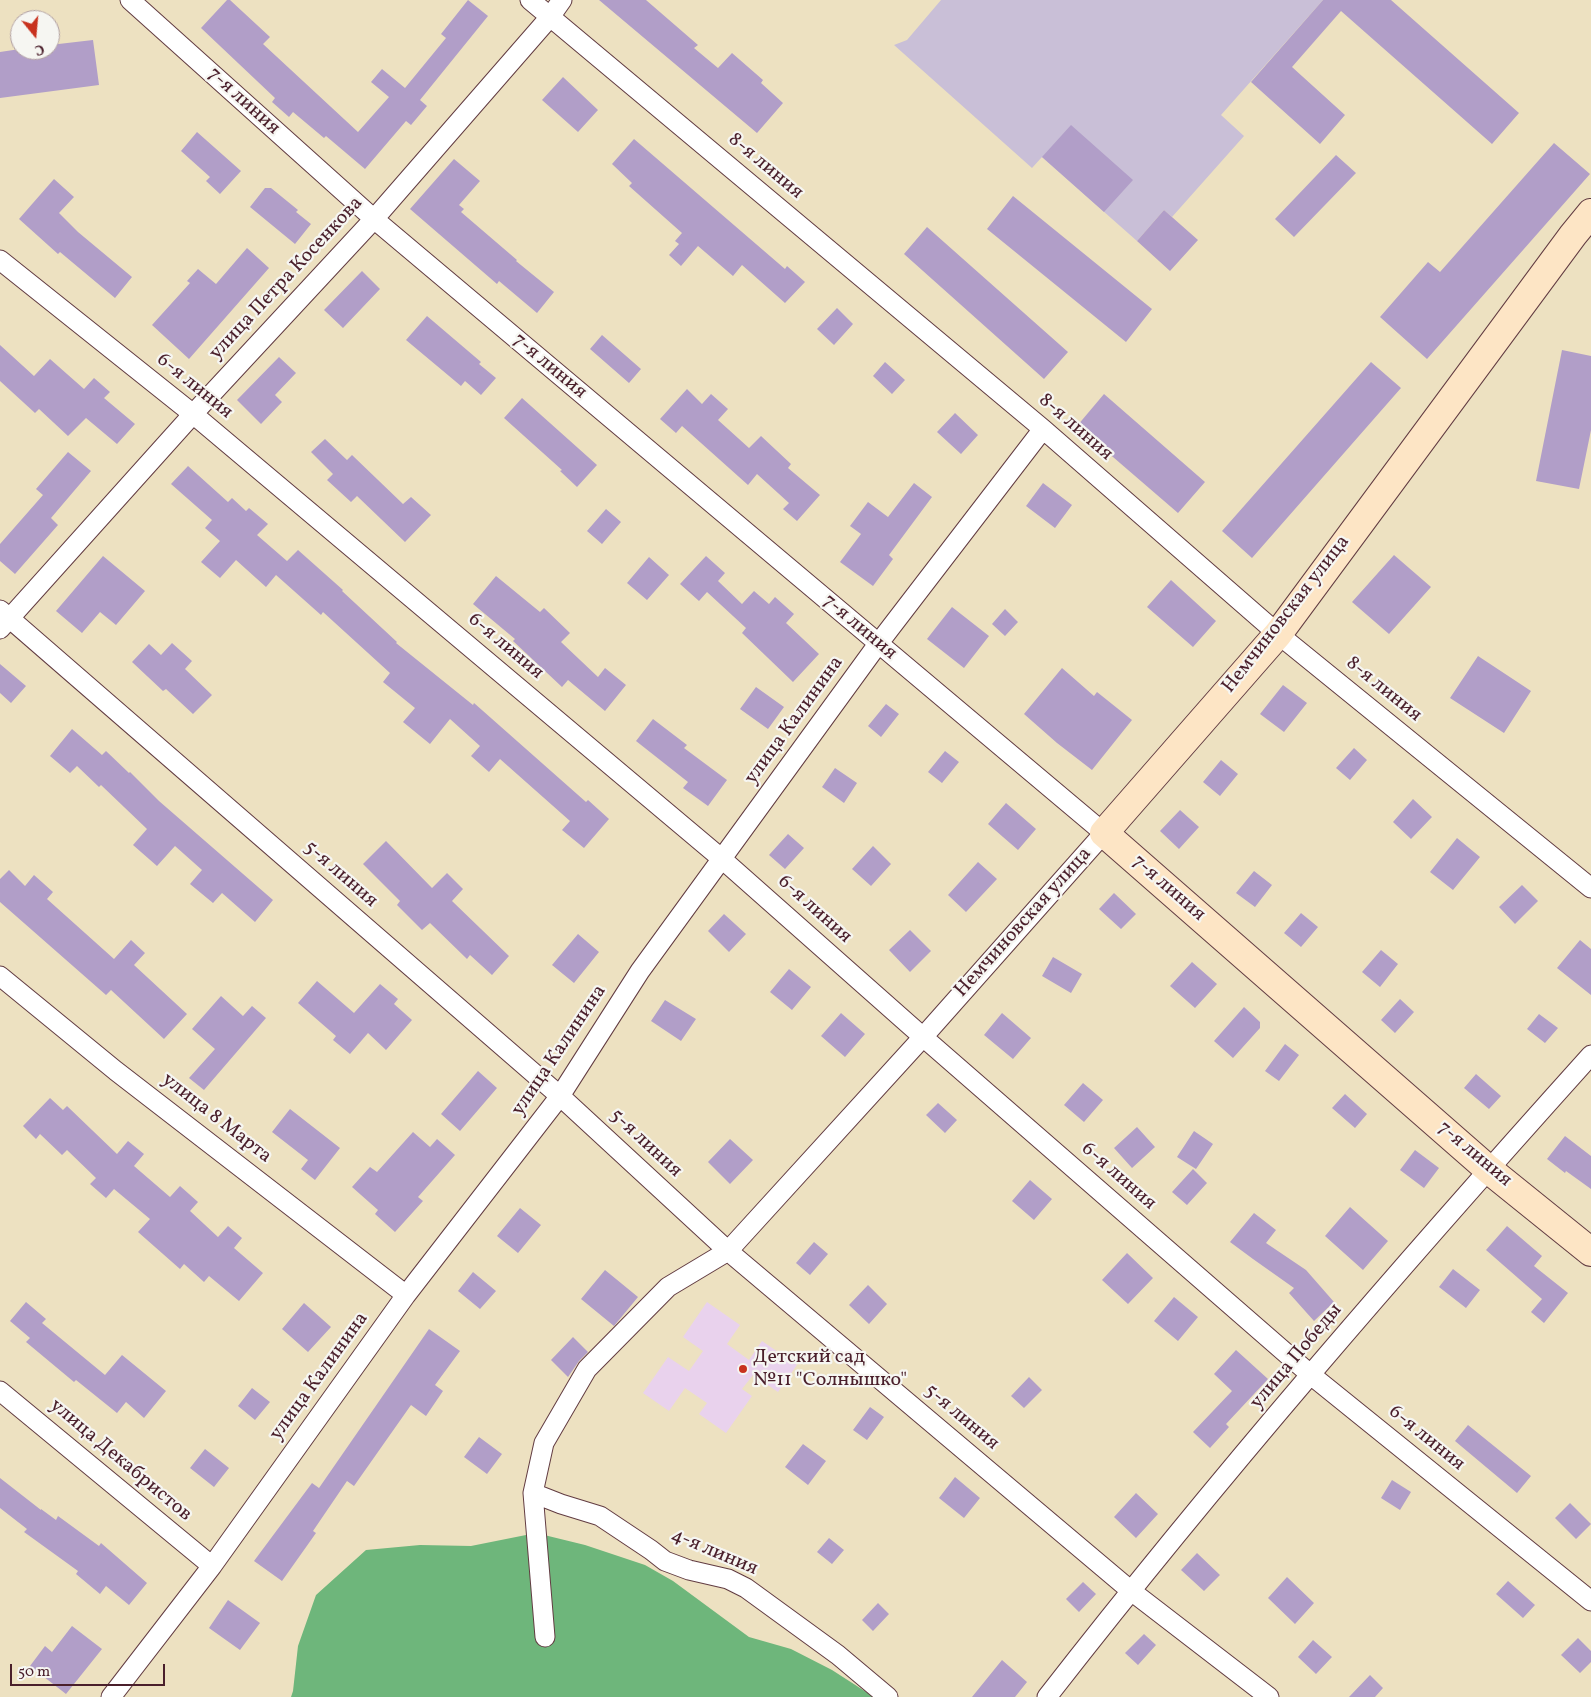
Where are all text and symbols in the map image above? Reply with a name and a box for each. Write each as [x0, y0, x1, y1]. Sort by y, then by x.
north arrow [10, 10, 60, 60]
text: С [32, 38, 46, 59]
street label: 7-я линия [202, 63, 284, 141]
street label: 8-я линия [722, 129, 808, 205]
street label: улица Петра Косенкова [205, 192, 369, 366]
street label: 7-я линия [507, 329, 591, 405]
street label: 6-я линия [151, 349, 237, 425]
street label: 8-я линия [1033, 389, 1117, 467]
street label: Немчиновская улица [1218, 531, 1356, 699]
street label: 7-я линия [817, 590, 901, 666]
street label: 6-я линия [462, 608, 548, 686]
street label: улица Калинина [740, 652, 850, 790]
street label: 8-я линия [1340, 652, 1426, 728]
street label: 5-я линия [298, 836, 382, 914]
street label: Немчиновская улица [950, 843, 1098, 1003]
street label: 7-я линия [1126, 851, 1210, 927]
street label: 6-я линия [772, 871, 856, 949]
street label: улица Калинина [507, 981, 613, 1121]
street label: улица 8 Марта [156, 1069, 276, 1169]
street label: 5-я линия [604, 1104, 686, 1184]
street label: 7-я линия [1432, 1117, 1516, 1193]
street label: 6-я линия [1076, 1138, 1160, 1216]
street label: улица Победы [1246, 1299, 1348, 1415]
street label: улица Калинина [265, 1308, 375, 1446]
place label: Детский сад №11 "Солнышко" [753, 1346, 907, 1393]
marker: Детский сад №11 "Солнышко" [737, 1363, 749, 1375]
street label: 5-я линия [919, 1380, 1003, 1456]
street label: улица Декабристов [44, 1394, 196, 1528]
street label: 6-я линия [1383, 1401, 1469, 1477]
street label: 4-я линия [667, 1524, 761, 1582]
scale bar [12, 1654, 168, 1686]
text: 50 m [18, 1662, 50, 1683]

